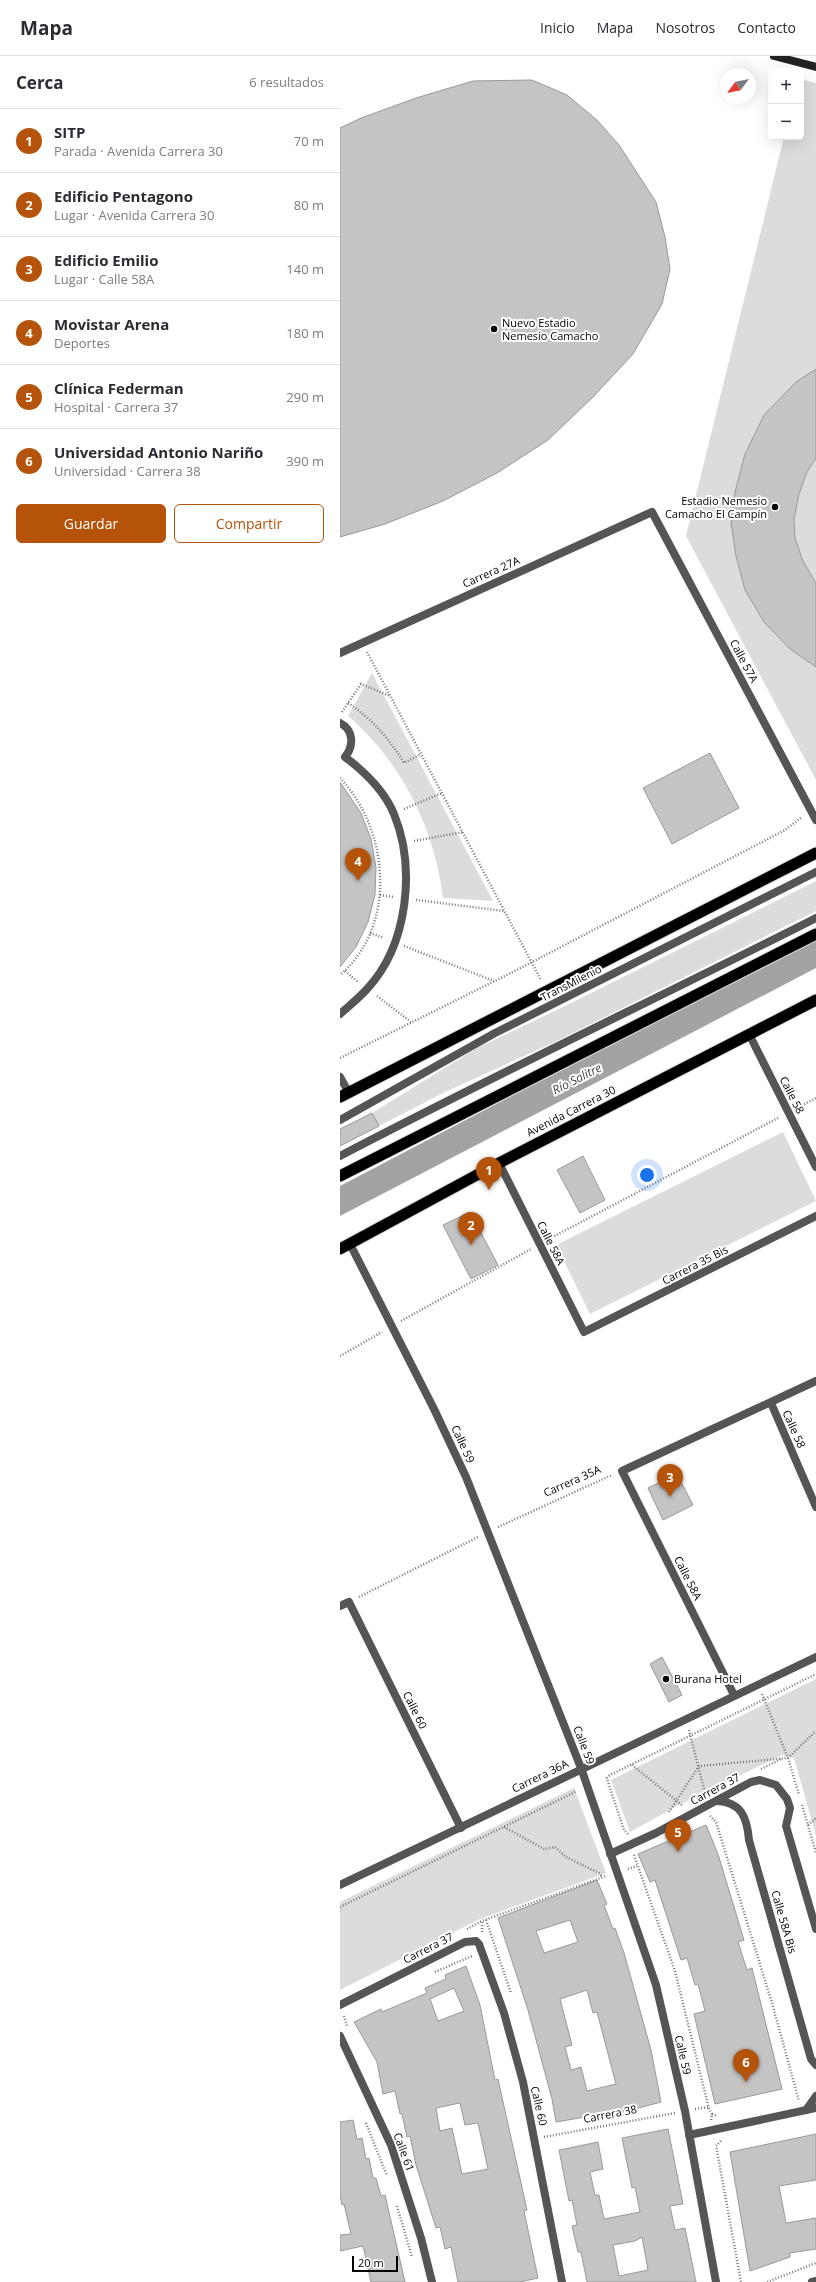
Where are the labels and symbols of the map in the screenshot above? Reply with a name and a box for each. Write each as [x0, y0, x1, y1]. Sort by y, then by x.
north arrow [720, 68, 756, 104]
place label: Nuevo Estadio Nemesio Camacho [502, 315, 599, 343]
marker: Nuevo Estadio Nemesio Camacho [489, 324, 499, 334]
place label: Estadio Nemesio Camacho El Campín [665, 493, 767, 521]
marker: Estadio Nemesio Camacho El Campín [770, 502, 780, 512]
street label: Carrera 27A [460, 552, 522, 591]
street label: Calle 57A [727, 636, 762, 685]
pin: 4 [345, 848, 371, 881]
street label: TransMilenio [538, 961, 604, 1004]
water label: Río Salitre [549, 1059, 604, 1098]
street label: Calle 58 [777, 1073, 808, 1116]
street label: Avenida Carrera 30 [524, 1082, 618, 1140]
pin: 1 [476, 1157, 502, 1190]
your location [637, 1165, 657, 1185]
pin: 2 [458, 1212, 484, 1245]
street label: Calle 58A [534, 1218, 569, 1267]
street label: Carrera 35 Bis [659, 1241, 730, 1288]
street label: Calle 58 [779, 1407, 809, 1450]
street label: Calle 59 [448, 1422, 479, 1465]
street label: Carrera 35A [541, 1461, 603, 1500]
pin: 3 [657, 1464, 683, 1497]
street label: Calle 58A [671, 1553, 706, 1602]
place label: Burana Hotel [674, 1671, 742, 1686]
marker: Burana Hotel [661, 1674, 671, 1684]
street label: Calle 60 [400, 1688, 431, 1731]
street label: Calle 59 [570, 1723, 599, 1766]
street label: Carrera 36A [509, 1755, 571, 1796]
street label: Carrera 37 [687, 1769, 742, 1808]
pin: 5 [665, 1819, 691, 1852]
street label: Calle 58A Bis [768, 1888, 801, 1955]
street label: Carrera 37 [400, 1929, 455, 1967]
street label: Calle 59 [672, 2034, 695, 2076]
pin: 6 [733, 2049, 759, 2082]
street label: Calle 60 [528, 2085, 551, 2127]
street label: Carrera 38 [582, 2101, 638, 2126]
street label: Calle 61 [391, 2130, 418, 2173]
scale bar [352, 2254, 398, 2273]

